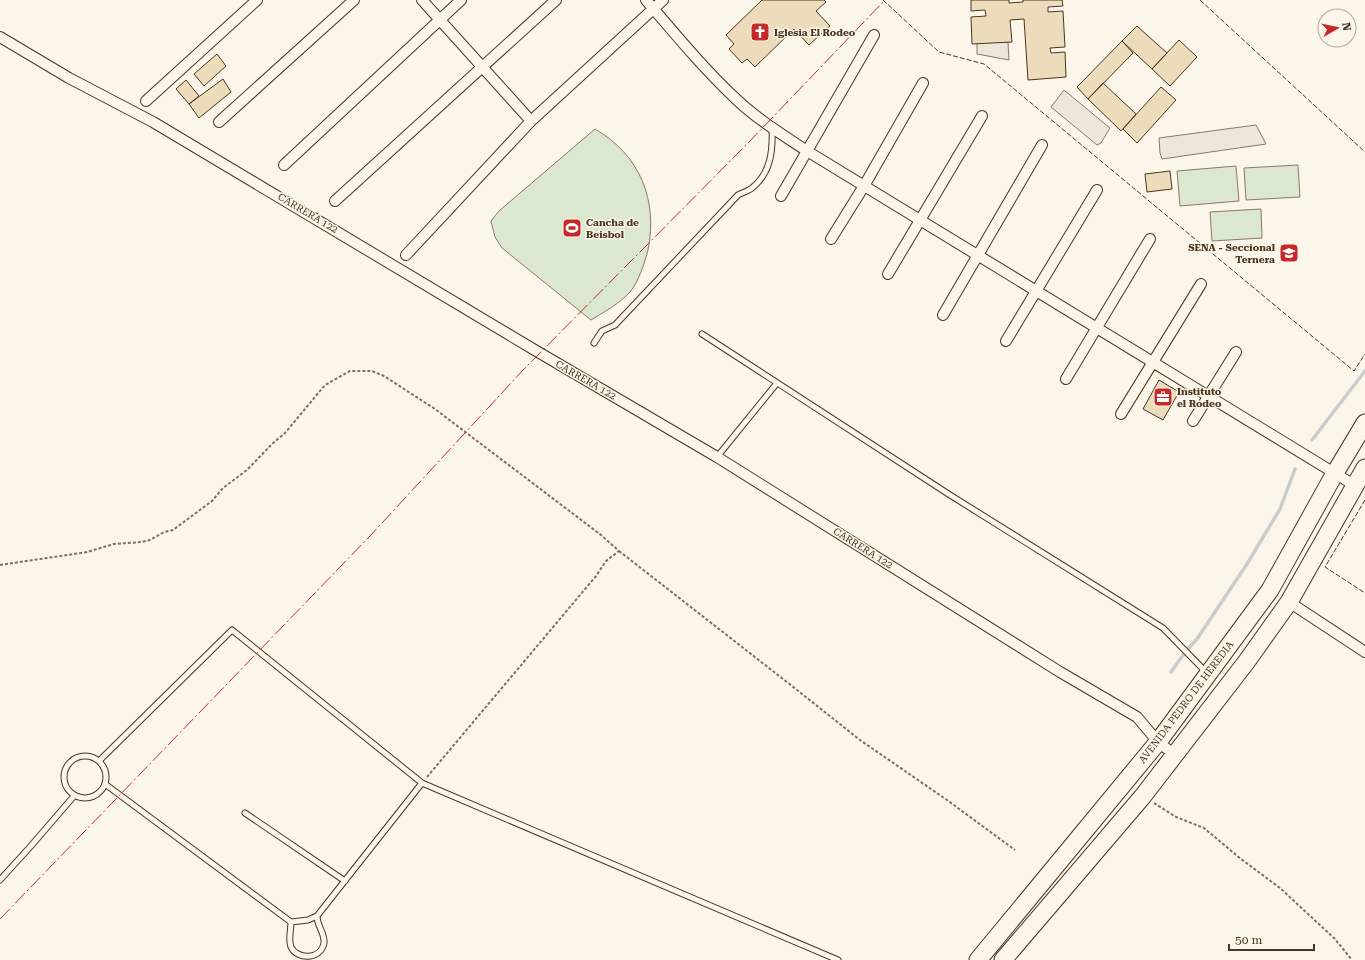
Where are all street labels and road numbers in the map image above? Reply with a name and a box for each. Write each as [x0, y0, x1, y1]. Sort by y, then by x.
street label: CARRERA 122 [276, 191, 340, 235]
street label: CARRERA 122 [554, 358, 618, 402]
street label: CARRERA 122 [831, 525, 895, 571]
street label: AVENIDA PEDRO DE HEREDIA [1137, 639, 1235, 765]

